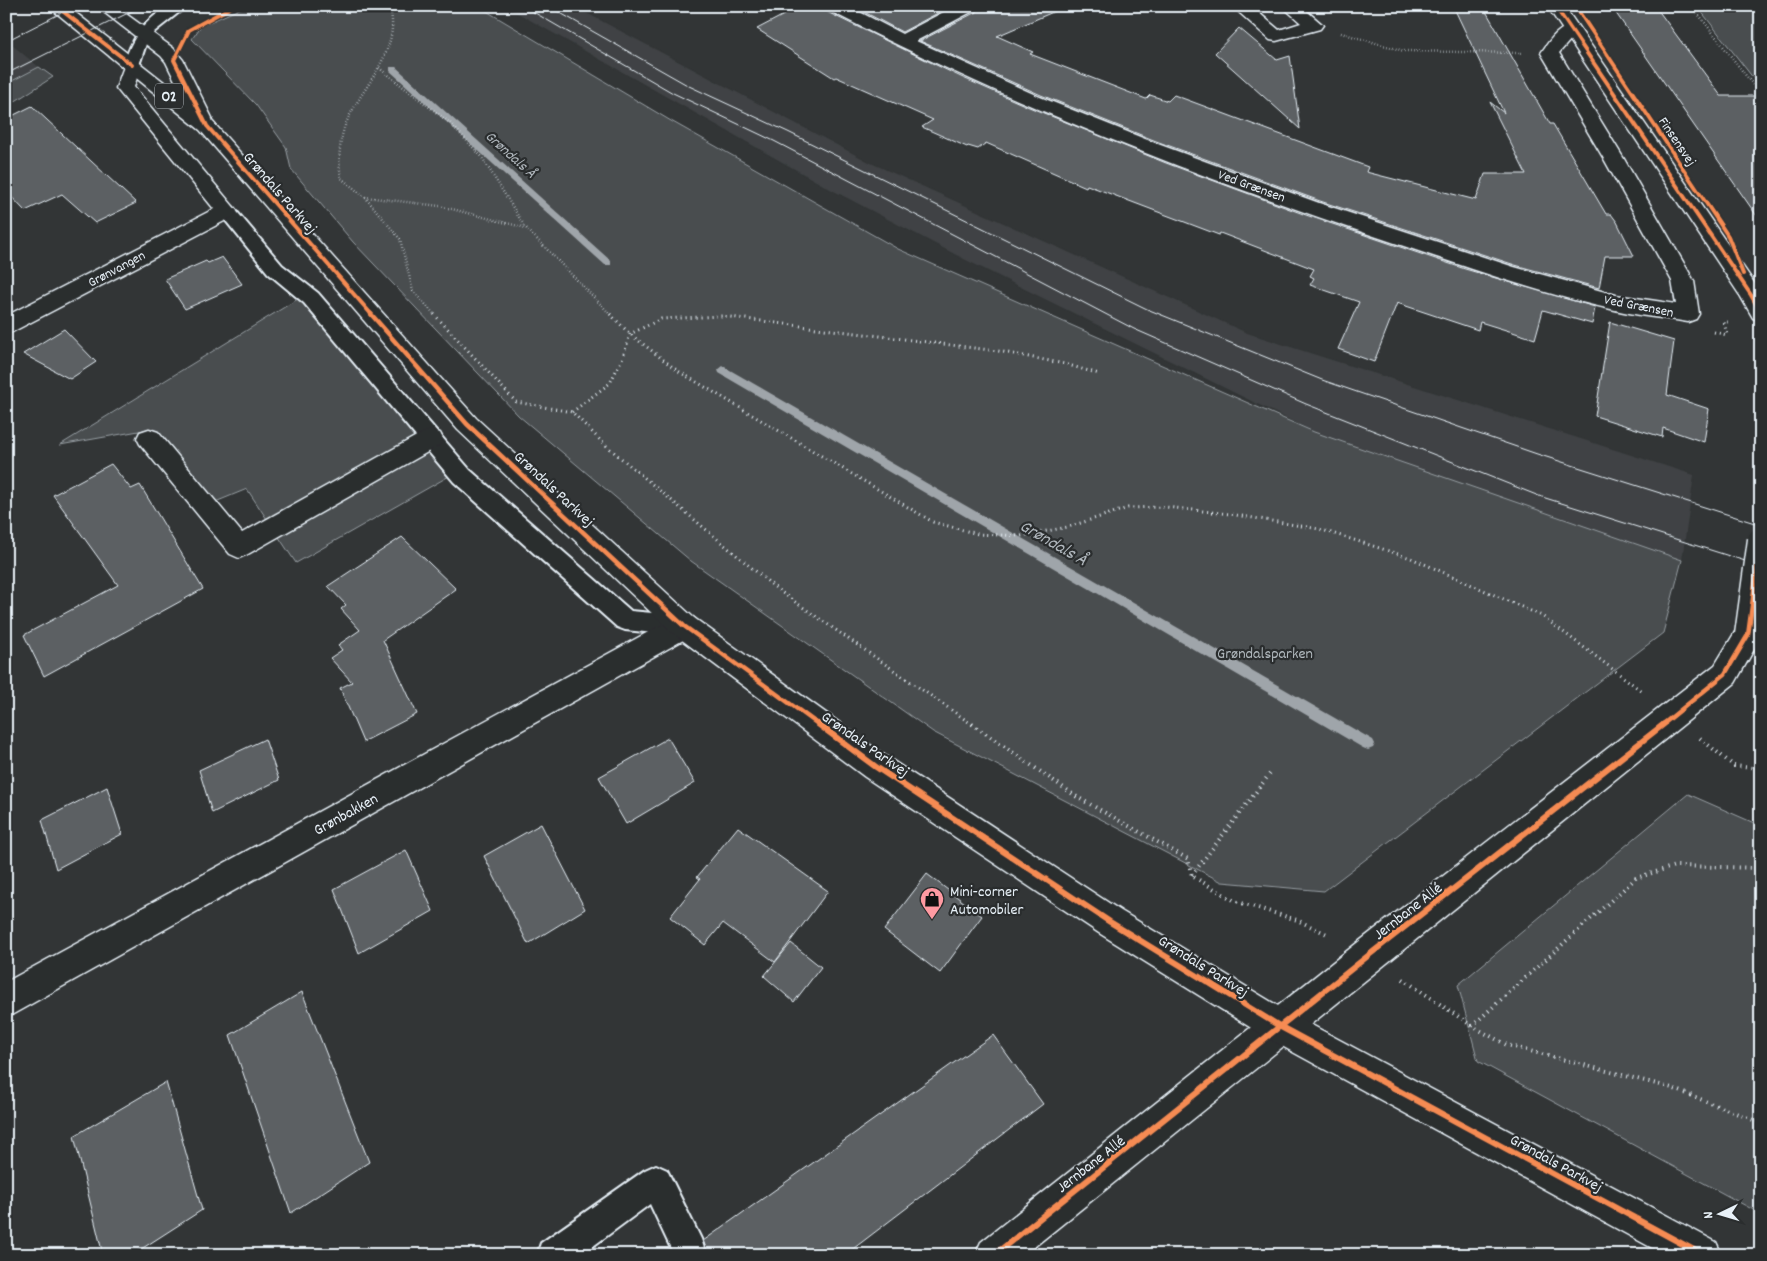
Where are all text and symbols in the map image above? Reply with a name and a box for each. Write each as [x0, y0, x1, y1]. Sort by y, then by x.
road number: O2 [155, 84, 183, 108]
street label: Finsensvej [1653, 114, 1700, 171]
water label: Grøndals Å [479, 127, 541, 185]
street label: Grøndals Parkvej [237, 147, 322, 240]
street label: Ved Grænsen [1215, 165, 1288, 208]
street label: Grønvangen [85, 246, 149, 293]
street label: Ved Grænsen [1602, 290, 1675, 324]
street label: Grøndals Parkvej [508, 446, 599, 533]
water label: Grøndals Å [1014, 515, 1092, 574]
park label: Grøndalsparken [1217, 643, 1313, 666]
street label: Grøndals Parkvej [816, 706, 913, 784]
street label: Grønbakken [310, 788, 383, 842]
street label: Jernbane Allé [1369, 878, 1448, 946]
place label: Mini-corner Automobiler [950, 881, 1023, 922]
shop icon: Mini-corner Automobiler [919, 886, 945, 920]
street label: Grøndals Parkvej [1153, 930, 1252, 1004]
street label: Grøndals Parkvej [1505, 1129, 1606, 1199]
street label: Jernbane Allé [1052, 1131, 1131, 1199]
north arrow [1694, 1188, 1744, 1238]
text: N [1699, 1211, 1719, 1219]

